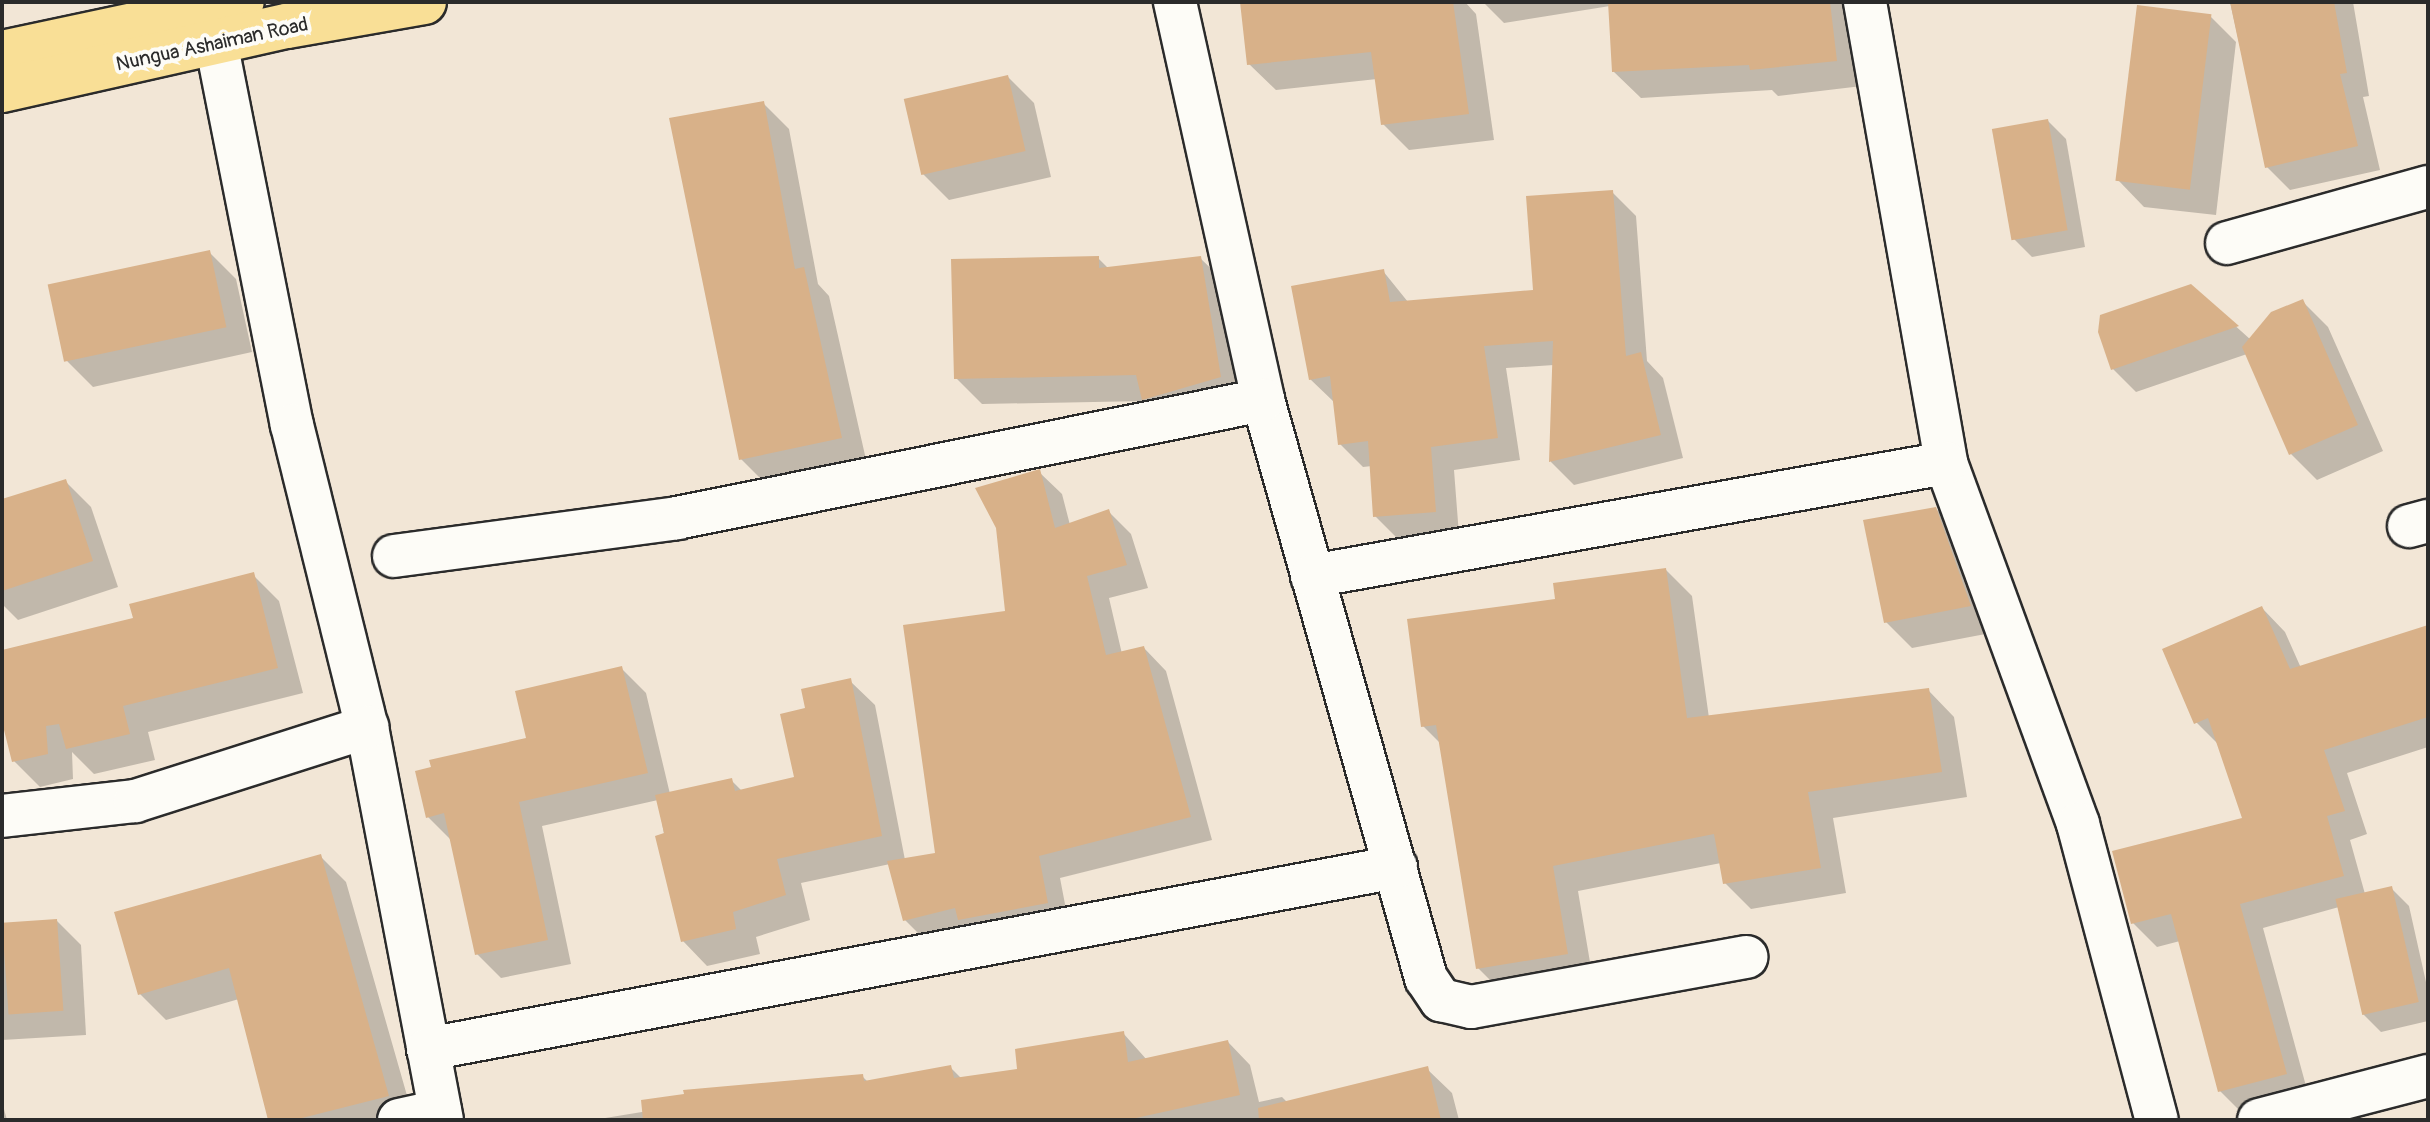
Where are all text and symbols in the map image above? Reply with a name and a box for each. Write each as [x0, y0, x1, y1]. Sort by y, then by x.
street label: Nungua Ashaiman Road [114, 12, 310, 76]

